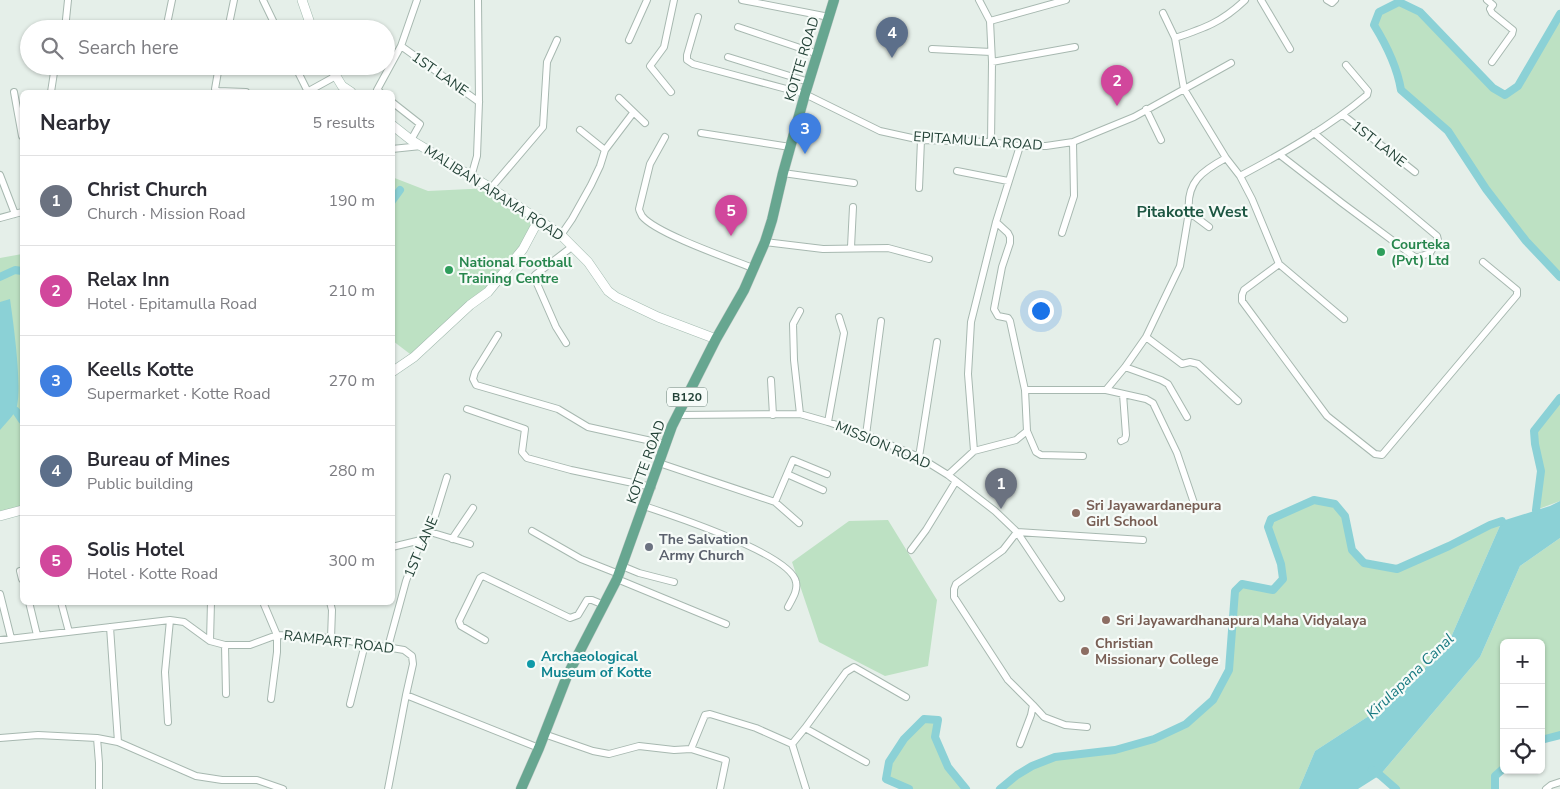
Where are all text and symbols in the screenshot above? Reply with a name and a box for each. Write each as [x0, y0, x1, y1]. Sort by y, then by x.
street label: KOTTE ROAD [780, 14, 824, 104]
pin: 4 [876, 17, 908, 58]
search box [20, 20, 395, 75]
icon: search [38, 34, 66, 62]
text: Search here [78, 35, 179, 61]
street label: 1ST LANE [408, 48, 472, 100]
pin: 2 [1101, 65, 1133, 106]
text: Nearby [40, 109, 110, 137]
text: 5 results [313, 112, 375, 134]
pin: 3 [789, 113, 821, 154]
street label: 1ST LANE [1348, 117, 1410, 171]
street label: EPITAMULLA ROAD [913, 127, 1043, 155]
street label: MALIBAN ARAMA ROAD [421, 141, 567, 245]
text: Christ Church [87, 177, 207, 203]
text: 1 [51, 190, 61, 212]
text: 190 m [328, 190, 375, 212]
pin: 5 [715, 195, 747, 236]
district label: Pitakotte West [1136, 201, 1248, 223]
text: Church · Mission Road [87, 203, 246, 225]
place label: Courteka (Pvt) Ltd [1391, 235, 1450, 270]
marker: Courteka (Pvt) Ltd [1375, 246, 1387, 258]
place label: National Football Training Centre [459, 253, 573, 288]
marker: National Football Training Centre [443, 264, 455, 276]
text: Relax Inn [87, 267, 170, 293]
text: 2 [51, 280, 61, 302]
text: 210 m [328, 280, 375, 302]
text: Hotel · Epitamulla Road [87, 293, 257, 315]
your location [1028, 298, 1054, 324]
text: Keells Kotte [87, 357, 194, 383]
text: 3 [51, 370, 61, 392]
text: 270 m [328, 370, 375, 392]
text: Supermarket · Kotte Road [87, 383, 270, 405]
road number: B120 [667, 388, 707, 407]
street label: MISSION ROAD [833, 416, 933, 474]
street label: KOTTE ROAD [622, 418, 670, 506]
text: Bureau of Mines [87, 447, 230, 473]
text: 4 [51, 460, 61, 482]
text: 280 m [328, 460, 375, 482]
pin: 1 [985, 468, 1017, 509]
text: Public building [87, 473, 193, 495]
place label: Sri Jayawardanepura Girl School [1086, 496, 1221, 531]
marker: Sri Jayawardanepura Girl School [1070, 507, 1082, 519]
street label: 1ST LANE [400, 513, 442, 581]
place label: The Salvation Army Church [659, 530, 748, 565]
text: Solis Hotel [87, 537, 184, 563]
marker: The Salvation Army Church [643, 541, 655, 553]
text: 5 [51, 550, 61, 572]
text: 300 m [328, 550, 375, 572]
text: Hotel · Kotte Road [87, 563, 218, 585]
place label: Sri Jayawardhanapura Maha Vidyalaya [1116, 611, 1367, 630]
marker: Sri Jayawardhanapura Maha Vidyalaya [1100, 614, 1112, 626]
street label: RAMPART ROAD [283, 626, 395, 658]
water label: Kirulapana Canal [1362, 629, 1458, 723]
place label: Christian Missionary College [1095, 634, 1219, 669]
map controls [1500, 639, 1545, 774]
button: + [1500, 639, 1545, 684]
marker: Christian Missionary College [1079, 645, 1091, 657]
place label: Archaeological Museum of Kotte [541, 647, 652, 682]
marker: Archaeological Museum of Kotte [525, 658, 537, 670]
button: − [1500, 684, 1545, 729]
button: locate [1500, 729, 1545, 774]

